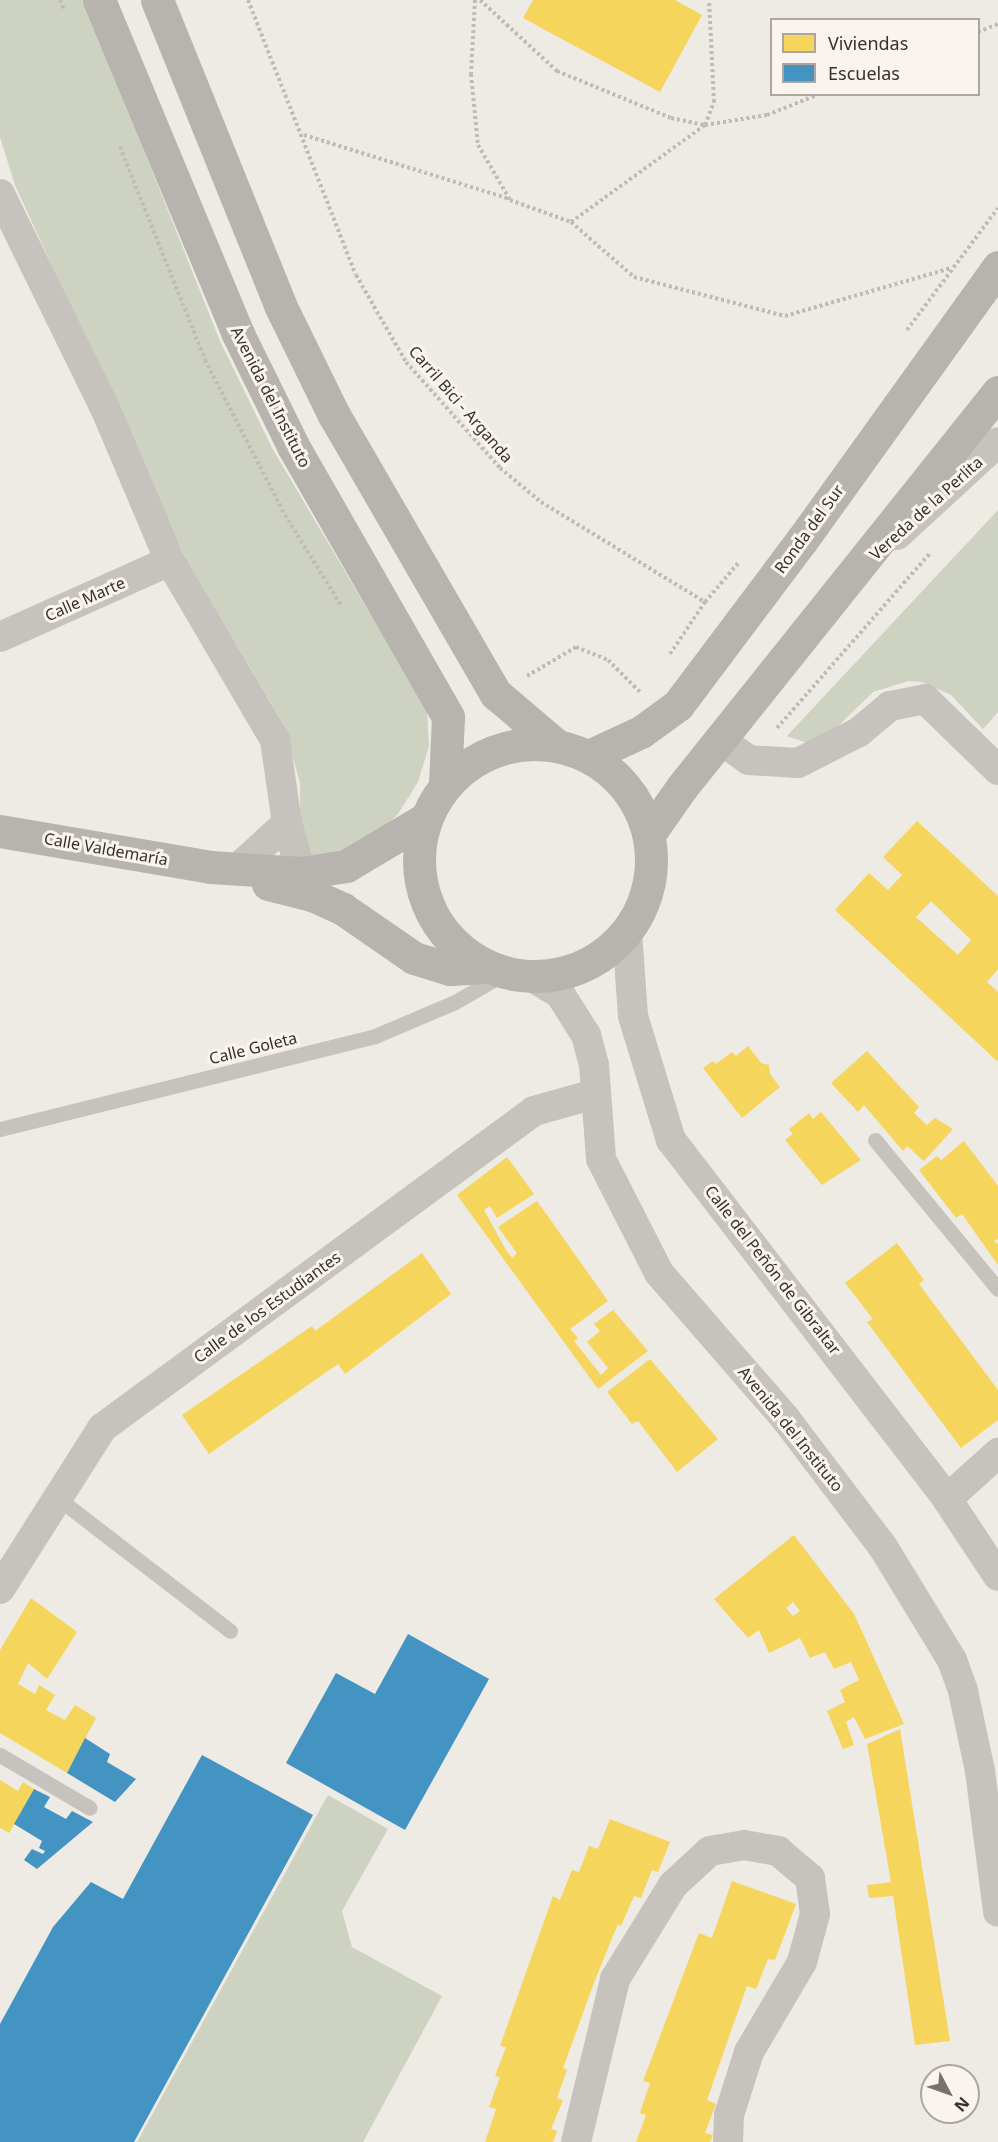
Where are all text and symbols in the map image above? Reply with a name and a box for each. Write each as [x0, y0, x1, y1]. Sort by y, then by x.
legend [770, 18, 980, 96]
text: Viviendas [828, 31, 908, 55]
text: Escuelas [828, 61, 900, 85]
street label: Avenida del Instituto [227, 323, 315, 471]
street label: Carril Bici - Arganda [405, 342, 517, 466]
street label: Vereda de la Perlita [866, 452, 986, 564]
street label: Ronda del Sur [770, 481, 848, 577]
street label: Calle Marte [42, 573, 128, 625]
street label: Calle Valdemaría [43, 829, 169, 869]
street label: Calle Goleta [207, 1028, 299, 1068]
street label: Calle del Peñón de Gibraltar [701, 1182, 845, 1358]
street label: Calle de los Estudiantes [190, 1247, 344, 1367]
street label: Avenida del Instituto [735, 1363, 847, 1495]
north arrow [920, 2064, 980, 2124]
text: N [950, 2092, 975, 2117]

